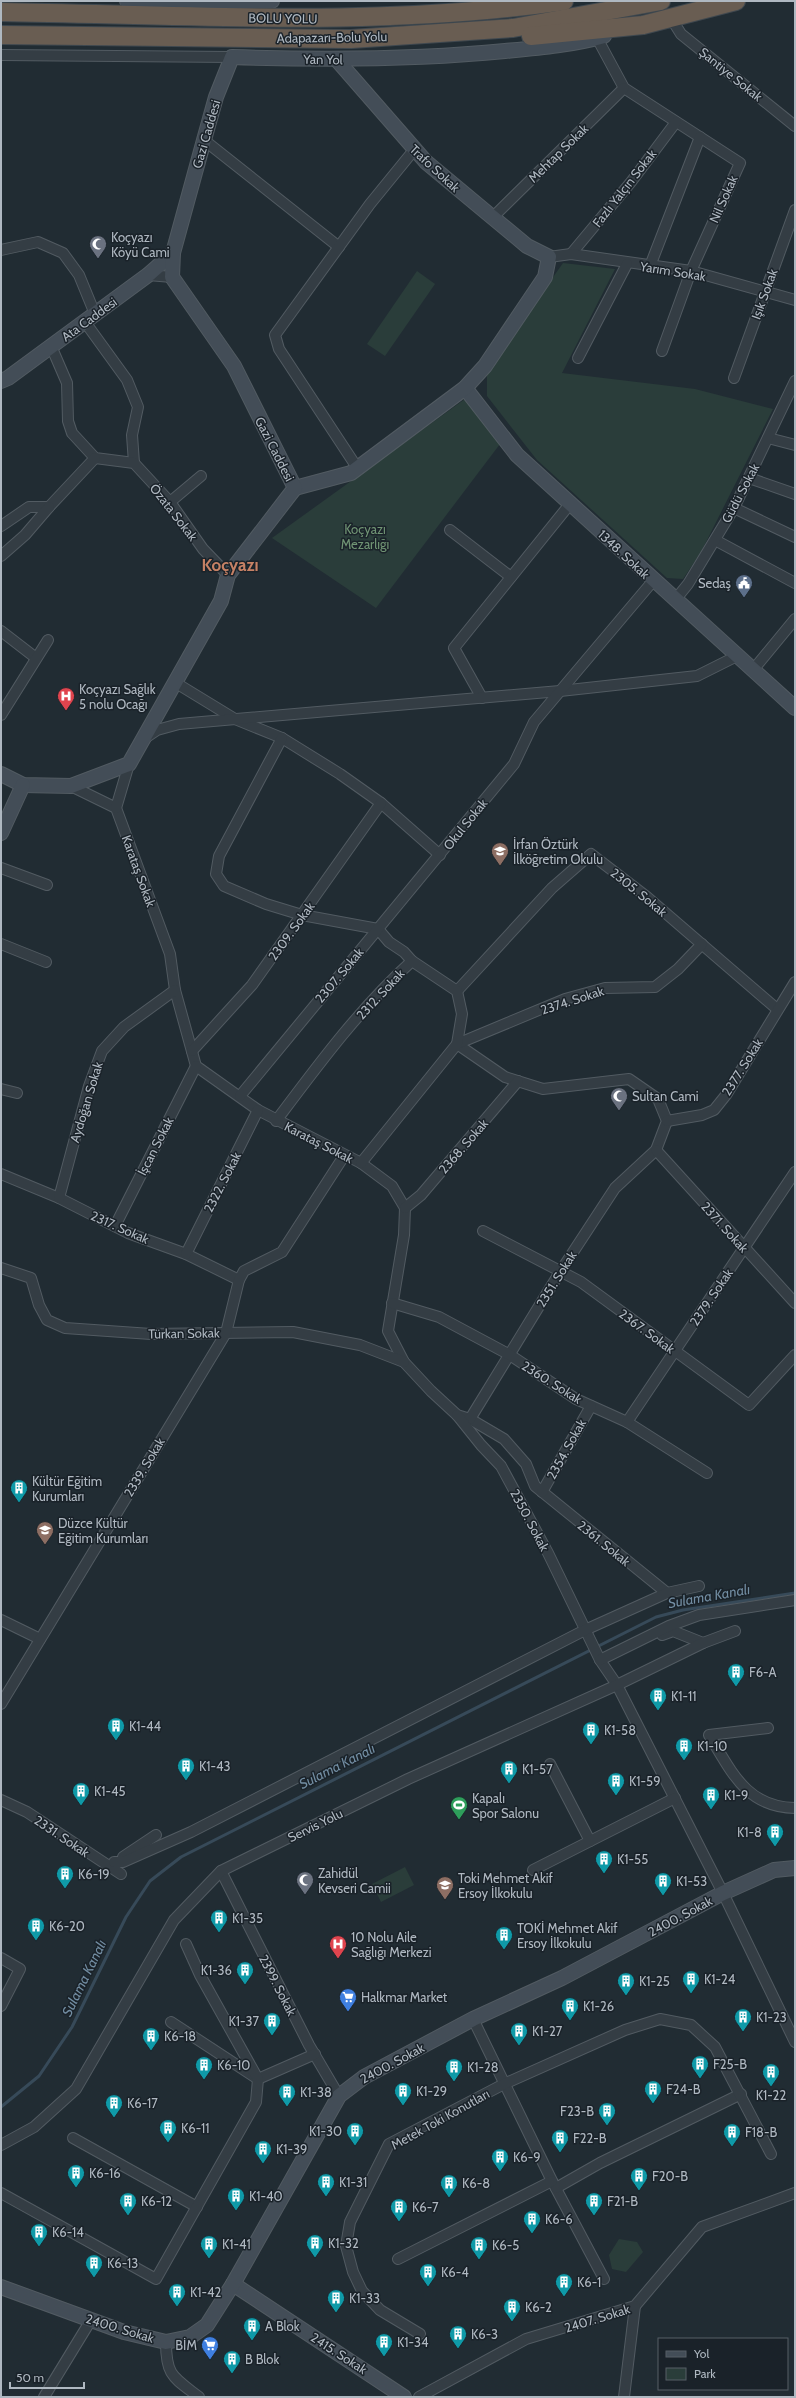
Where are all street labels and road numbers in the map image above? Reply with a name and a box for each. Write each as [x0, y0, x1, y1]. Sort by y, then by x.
street label: BOLU YOLU [248, 9, 318, 27]
street label: Adapazarı-Bolu Yolu [277, 28, 388, 46]
street label: Şantiye Sokak [696, 44, 766, 104]
street label: Yan Yol [302, 51, 343, 67]
street label: Gazi Caddesi [189, 98, 223, 170]
street label: Mehtap Sokak [525, 120, 592, 186]
street label: Trafo Sokak [407, 141, 464, 195]
street label: Fazlı Yalçın Sokak [589, 146, 659, 230]
street label: Nil Sokak [705, 173, 741, 225]
street label: Yarım Sokak [638, 258, 707, 284]
street label: Işık Sokak [747, 266, 781, 322]
street label: Ata Caddesi [58, 294, 120, 344]
street label: Gazi Caddesi [252, 414, 298, 484]
street label: Güdü Sokak [718, 460, 762, 525]
street label: Özata Sokak [147, 480, 201, 544]
street label: 1348. Sokak [595, 526, 653, 582]
street label: Okul Sokak [440, 795, 491, 853]
street label: Karataş Sokak [119, 833, 159, 909]
street label: 2305. Sokak [607, 864, 671, 920]
street label: 2309. Sokak [264, 899, 318, 963]
street label: 2307. Sokak [311, 944, 367, 1006]
street label: 2312. Sokak [353, 965, 407, 1023]
street label: 2374. Sokak [538, 982, 606, 1018]
street label: 2377. Sokak [718, 1035, 766, 1099]
street label: Aydoğan Sokak [66, 1059, 106, 1144]
street label: İşcan Sokak [133, 1114, 177, 1178]
street label: 2368. Sokak [435, 1115, 491, 1177]
street label: Karataş Sokak [282, 1118, 356, 1166]
street label: 2322. Sokak [200, 1149, 244, 1215]
street label: 2371. Sokak [698, 1198, 752, 1256]
street label: 2317. Sokak [88, 1207, 152, 1247]
street label: 2351. Sokak [532, 1248, 580, 1310]
street label: 2379. Sokak [686, 1265, 736, 1329]
street label: 2367. Sokak [616, 1305, 678, 1357]
street label: Türkan Sokak [148, 1324, 220, 1342]
street label: 2360. Sokak [519, 1357, 585, 1407]
street label: 2354. Sokak [543, 1416, 589, 1482]
street label: 2339. Sokak [120, 1434, 168, 1499]
street label: 2350. Sokak [507, 1486, 553, 1554]
street label: 2361. Sokak [574, 1517, 634, 1569]
street label: Servis Yolu [285, 1805, 345, 1845]
street label: 2331. Sokak [31, 1812, 93, 1860]
street label: 2400. Sokak [645, 1892, 715, 1940]
street label: 2399. Sokak [256, 1952, 300, 2018]
street label: 2400. Sokak [357, 2039, 427, 2087]
street label: Metek Toki Konutları [388, 2085, 492, 2153]
street label: 2407. Sokak [562, 2300, 632, 2336]
street label: 2400. Sokak [84, 2310, 156, 2346]
street label: 2415. Sokak [308, 2329, 370, 2377]

